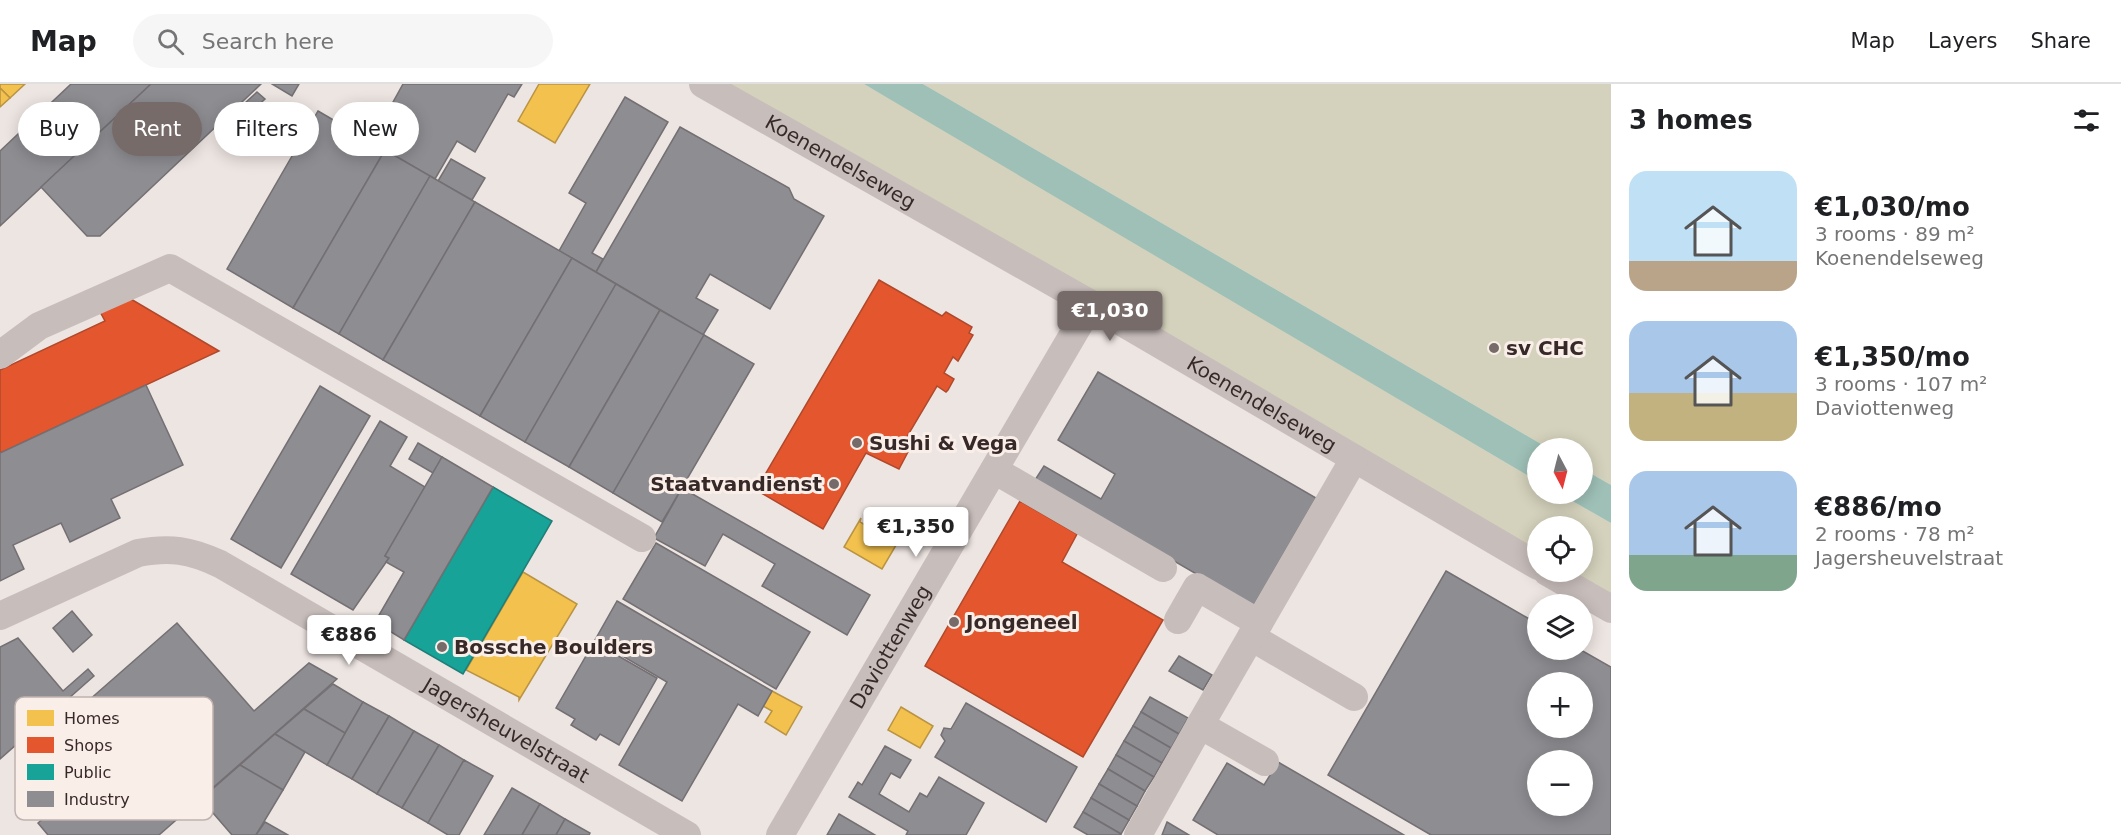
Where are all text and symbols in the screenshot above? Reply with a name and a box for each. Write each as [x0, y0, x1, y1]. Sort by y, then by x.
search box [133, 14, 553, 68]
text: Map [30, 25, 97, 58]
icon: search [154, 25, 187, 58]
text: Search here [202, 29, 334, 54]
text: Map [1851, 29, 1895, 53]
text: Layers [1928, 29, 1997, 53]
text: Share [2030, 29, 2091, 53]
chip: Buy [18, 102, 100, 156]
chip: Rent [112, 102, 202, 156]
chip: Filters [214, 102, 319, 156]
chip: New [331, 102, 419, 156]
icon: filters [2070, 104, 2103, 137]
text: 3 homes [1629, 105, 1753, 135]
street label: Koenendelseweg [761, 110, 920, 214]
text: €1,030/mo [1815, 192, 1970, 222]
icon: home [1677, 195, 1749, 267]
text: 3 rooms · 89 m² [1815, 222, 1975, 246]
text: Koenendelseweg [1815, 246, 1984, 270]
pin: €1,030 [1061, 291, 1159, 342]
text: €1,030 [1071, 298, 1149, 322]
place label: sv CHC [1506, 336, 1584, 360]
marker: sv CHC [1487, 341, 1501, 355]
text: €1,350/mo [1815, 342, 1970, 372]
icon: home [1677, 345, 1749, 417]
street label: Koenendelseweg [1183, 351, 1341, 457]
text: 3 rooms · 107 m² [1815, 372, 1987, 396]
text: Daviottenweg [1815, 396, 1954, 420]
place label: Sushi & Vega [869, 431, 1018, 455]
marker: Sushi & Vega [850, 436, 864, 450]
north arrow [1527, 438, 1593, 504]
map controls [1527, 438, 1593, 816]
place label: Staatvandienst [650, 472, 822, 496]
marker: Staatvandienst [827, 477, 841, 491]
text: €886/mo [1815, 492, 1942, 522]
icon: home [1677, 495, 1749, 567]
pin: €1,350 [867, 507, 965, 558]
text: €1,350 [877, 514, 955, 538]
button: locate [1527, 516, 1593, 582]
text: 2 rooms · 78 m² [1815, 522, 1975, 546]
text: Jagersheuvelstraat [1815, 546, 2003, 570]
street label: Daviottenweg [845, 581, 936, 713]
button: layers [1527, 594, 1593, 660]
place label: Jongeneel [964, 610, 1078, 634]
pin: €886 [313, 615, 385, 666]
marker: Jongeneel [947, 615, 961, 629]
text: €886 [321, 622, 377, 646]
place label: Bossche Boulders [454, 635, 653, 659]
marker: Bossche Boulders [435, 640, 449, 654]
street label: Jagersheuvelstraat [417, 671, 594, 788]
button: + [1527, 672, 1593, 738]
legend [15, 697, 213, 820]
text: Homes [64, 709, 120, 728]
text: Shops [64, 736, 113, 755]
button: − [1527, 750, 1593, 816]
text: Public [64, 763, 111, 782]
text: Industry [64, 790, 130, 809]

